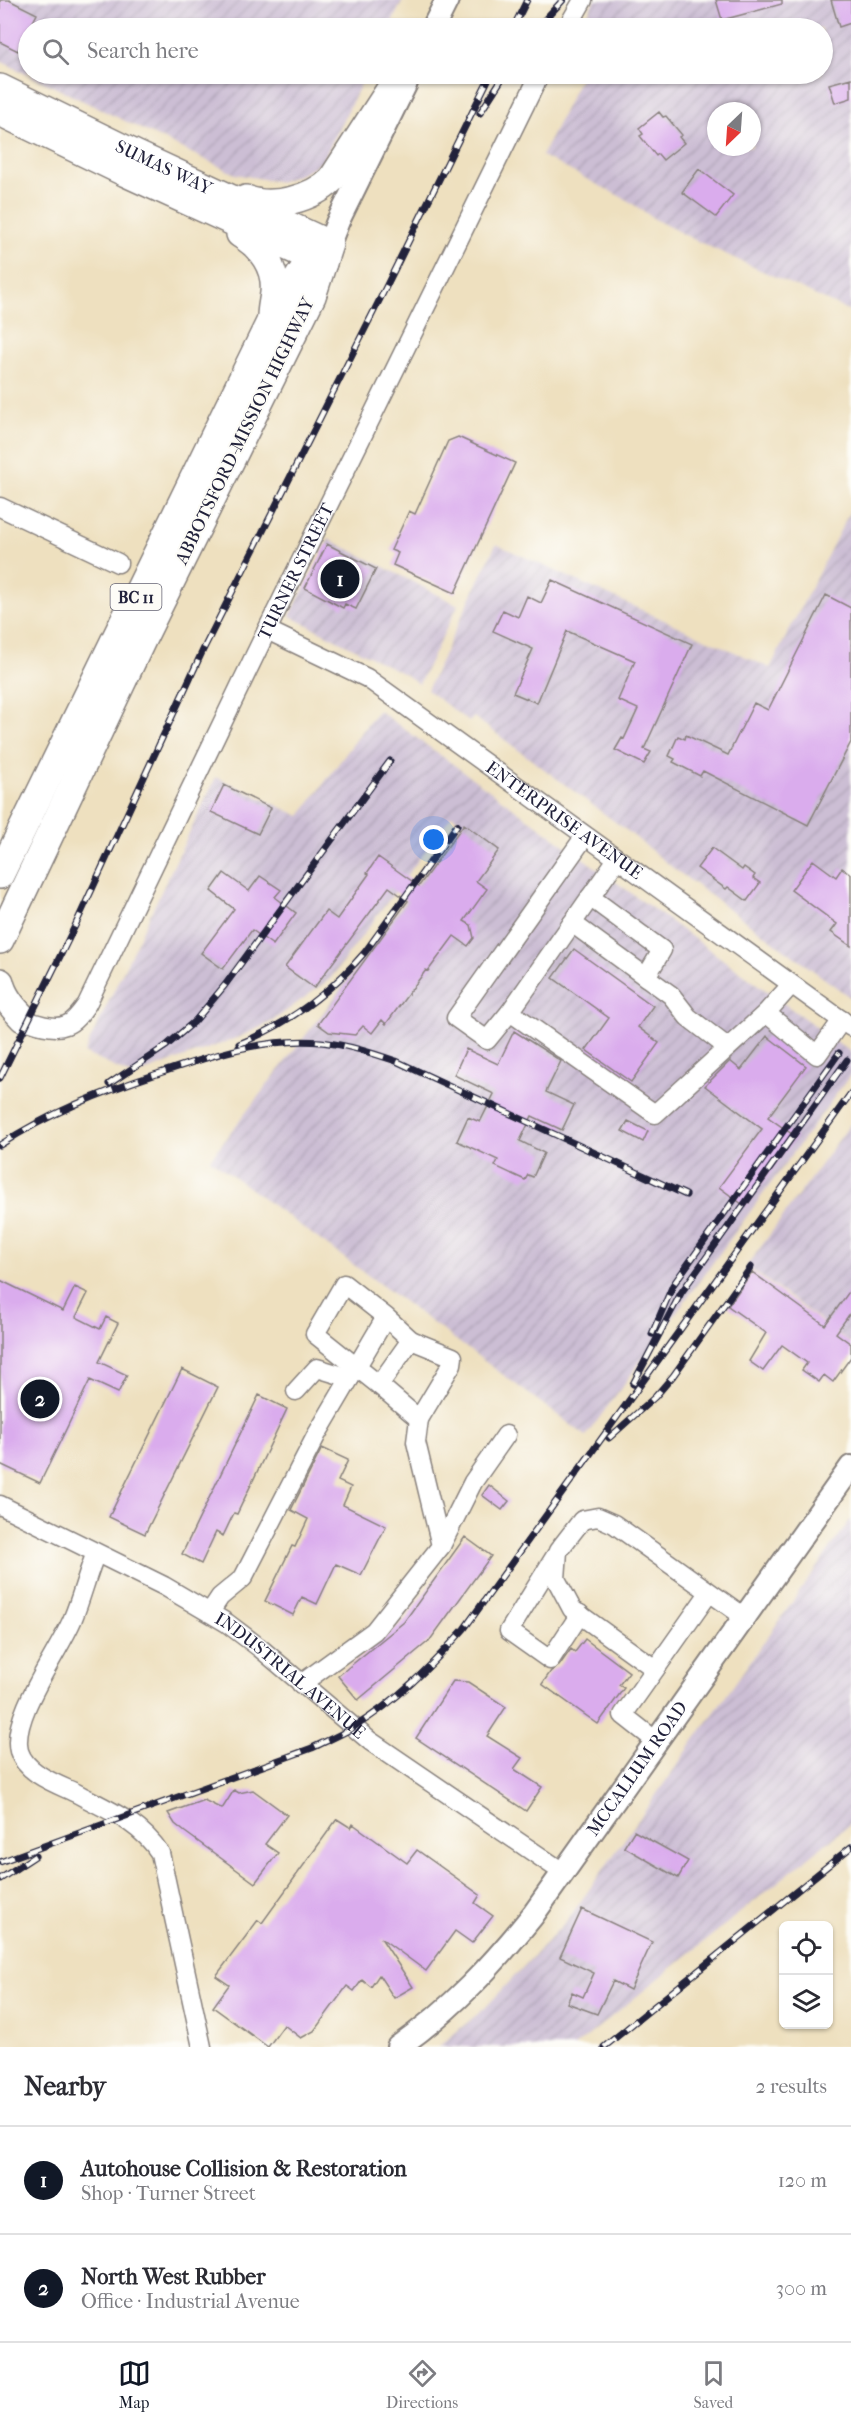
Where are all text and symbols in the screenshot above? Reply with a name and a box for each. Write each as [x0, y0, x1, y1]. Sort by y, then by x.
search box [18, 18, 833, 84]
icon: search [39, 35, 72, 68]
text: Search here [87, 38, 199, 64]
north arrow [707, 102, 761, 156]
street label: SUMAS WAY [112, 136, 216, 199]
street label: ABBOTSFORD-MISSION HIGHWAY [171, 293, 319, 569]
street label: TURNER STREET [253, 499, 338, 643]
pin: 1 [320, 556, 360, 602]
road number: BC 11 [110, 584, 162, 610]
street label: ENTERPRISE AVENUE [482, 757, 647, 884]
your location [419, 825, 448, 854]
pin: 2 [20, 1376, 60, 1422]
street label: INDUSTRIAL AVENUE [211, 1608, 370, 1743]
street label: MCCALLUM ROAD [582, 1697, 692, 1840]
map controls [779, 1921, 833, 2029]
button: locate [779, 1921, 833, 1975]
button: layers [779, 1975, 833, 2029]
text: Nearby [24, 2071, 106, 2102]
text: 2 results [756, 2075, 827, 2098]
text: Autohouse Collision & Restoration [81, 2156, 407, 2182]
text: 1 [40, 2169, 47, 2192]
text: 120 m [778, 2169, 827, 2192]
text: Shop · Turner Street [81, 2182, 256, 2205]
text: North West Rubber [81, 2264, 266, 2290]
text: 2 [38, 2277, 49, 2300]
text: 300 m [776, 2277, 827, 2300]
text: Office · Industrial Avenue [81, 2290, 300, 2313]
tab: Map [118, 2357, 151, 2412]
tab: Directions [386, 2357, 458, 2412]
tab: Saved [694, 2357, 733, 2412]

